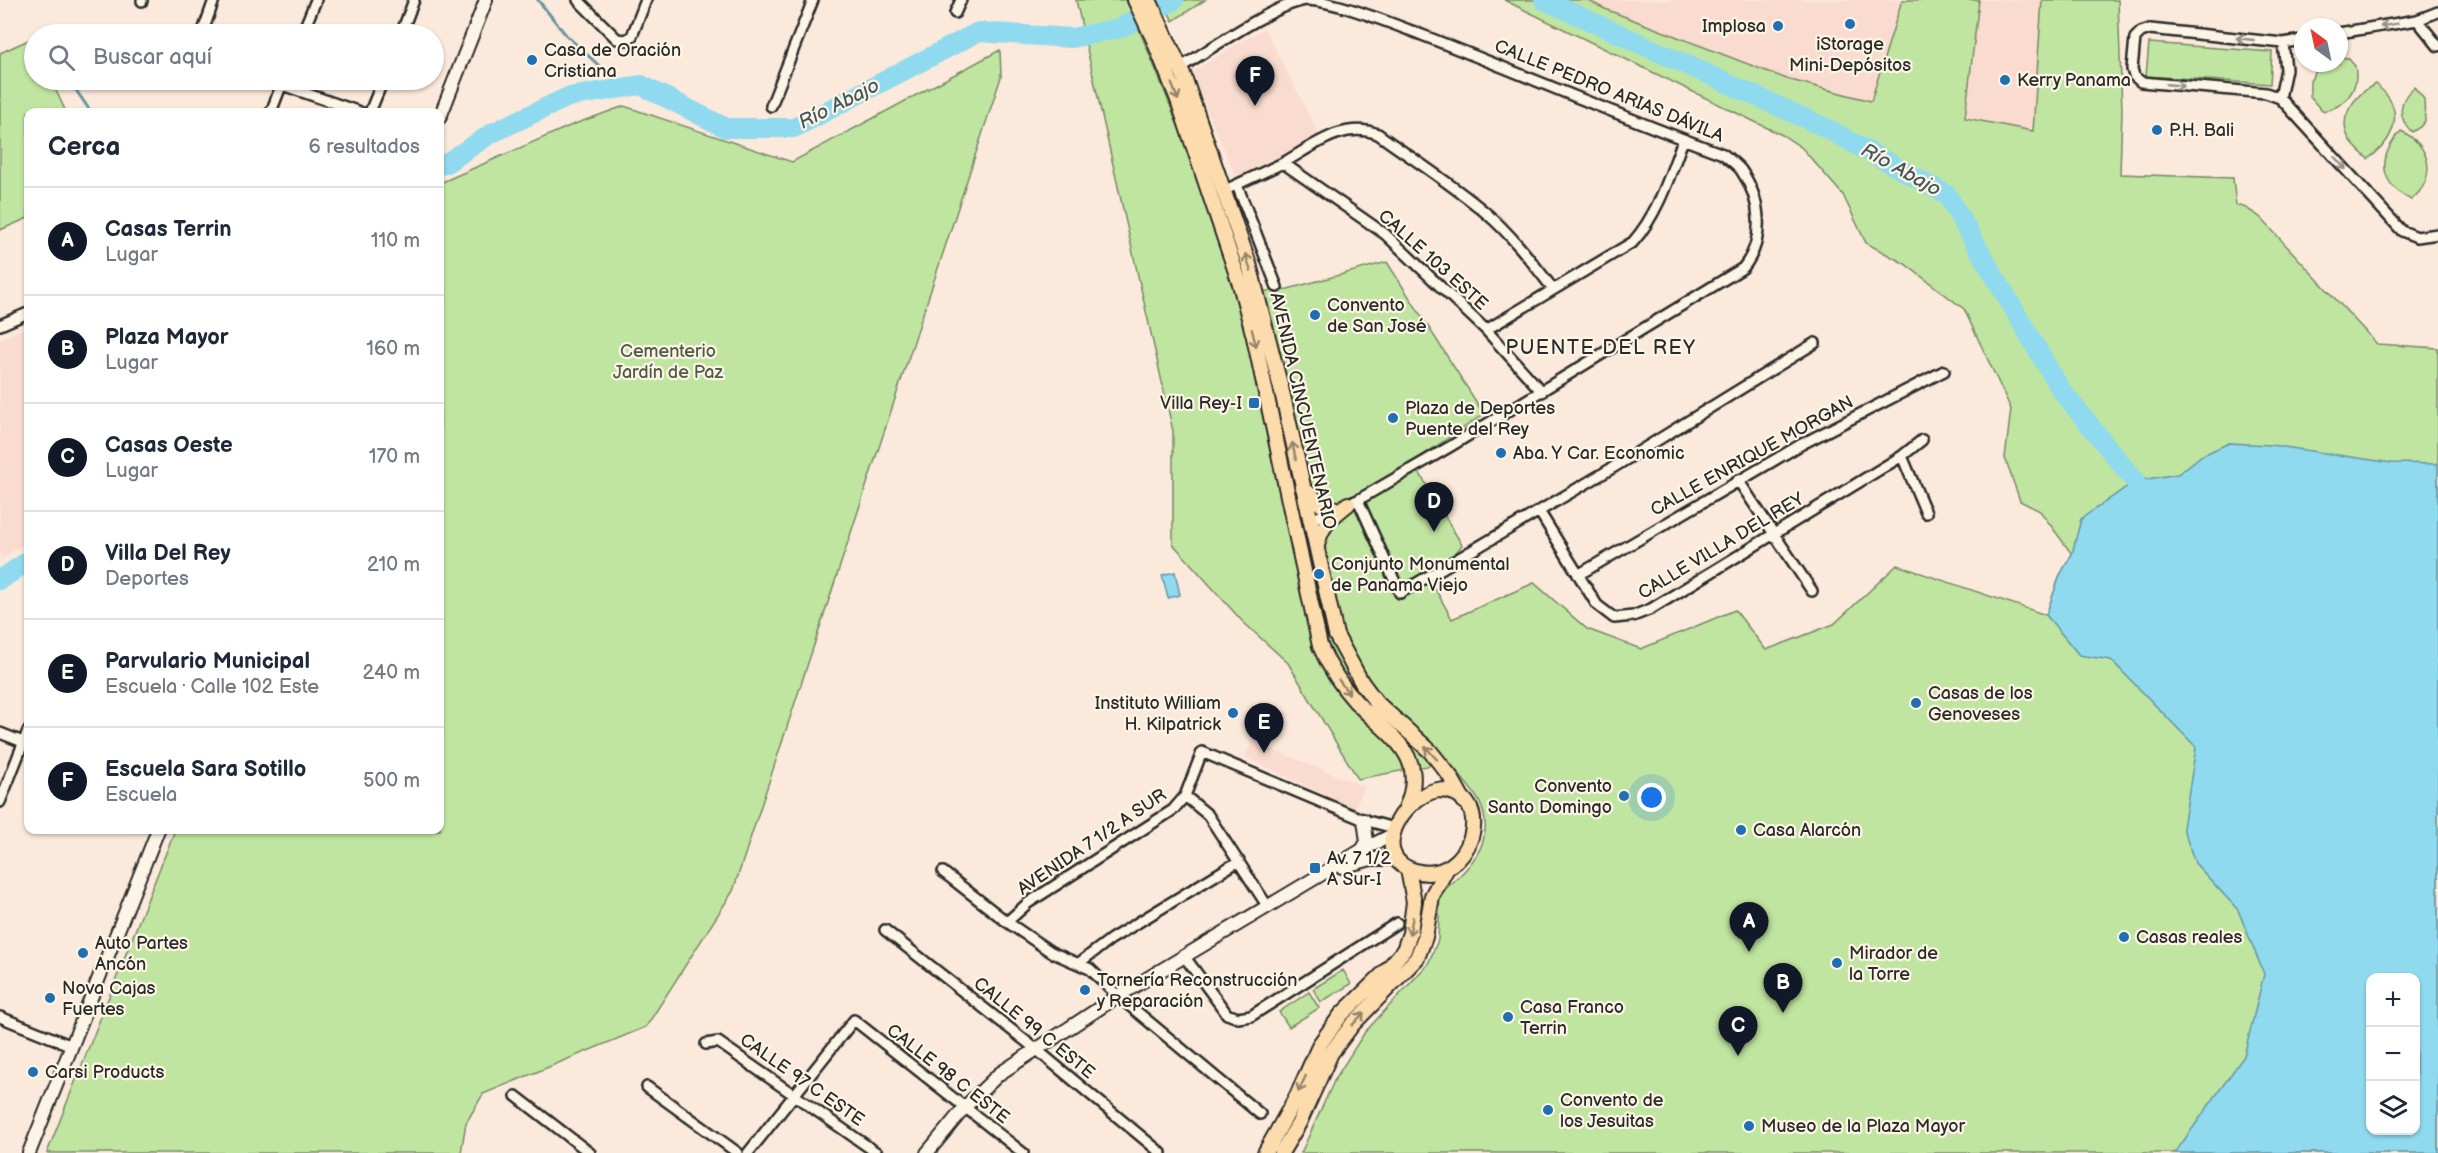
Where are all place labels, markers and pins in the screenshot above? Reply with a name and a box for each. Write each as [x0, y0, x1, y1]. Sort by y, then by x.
place label: Implosa [1702, 16, 1766, 37]
marker: iStorage Mini-Depósitos [1843, 17, 1857, 31]
marker: Implosa [1771, 19, 1785, 33]
place label: iStorage Mini-Depósitos [1789, 34, 1911, 76]
place label: Casa de Oración Cristiana [544, 40, 681, 82]
marker: Casa de Oración Cristiana [525, 53, 539, 67]
pin: F [1236, 57, 1274, 106]
place label: Kerry Panama [2017, 70, 2131, 91]
marker: Kerry Panama [1998, 73, 2012, 87]
place label: P.H. Bali [2169, 120, 2234, 141]
marker: P.H. Bali [2150, 123, 2164, 137]
place label: Convento de San José [1327, 295, 1427, 337]
marker: Convento de San José [1308, 308, 1322, 322]
place label: Villa Rey-I [1160, 393, 1242, 414]
marker: Villa Rey-I [1247, 396, 1261, 410]
place label: Plaza de Deportes Puente del Rey [1405, 398, 1555, 440]
marker: Plaza de Deportes Puente del Rey [1386, 411, 1400, 425]
place label: Aba. Y Car. Economic [1513, 443, 1684, 464]
marker: Aba. Y Car. Economic [1494, 446, 1508, 460]
pin: D [1414, 482, 1454, 532]
place label: Conjunto Monumental de Panama Viejo [1331, 554, 1509, 596]
marker: Conjunto Monumental de Panama Viejo [1312, 567, 1326, 581]
place label: Casas de los Genoveses [1928, 683, 2033, 725]
place label: Instituto William H. Kilpatrick [1095, 693, 1221, 735]
marker: Casas de los Genoveses [1909, 696, 1923, 710]
pin: E [1244, 704, 1284, 753]
marker: Instituto William H. Kilpatrick [1226, 706, 1240, 720]
place label: Convento Santo Domingo [1488, 776, 1612, 818]
marker: Convento Santo Domingo [1617, 789, 1631, 803]
place label: Casa Alarcón [1753, 820, 1861, 841]
marker: Casa Alarcón [1734, 823, 1748, 837]
place label: Av. 7 1/2 A Sur-I [1327, 848, 1392, 890]
marker: Av. 7 1/2 A Sur-I [1308, 861, 1322, 875]
pin: A [1730, 902, 1768, 952]
place label: Casas reales [2136, 927, 2242, 948]
marker: Casas reales [2117, 930, 2131, 944]
place label: Auto Partes Ancón [95, 933, 188, 975]
place label: Mirador de la Torre [1849, 943, 1938, 985]
marker: Auto Partes Ancón [76, 946, 90, 960]
marker: Mirador de la Torre [1830, 956, 1844, 970]
pin: B [1764, 964, 1802, 1013]
place label: Tornería Reconstrucción y Reparación [1096, 970, 1297, 1012]
place label: Nova Cajas Fuertes [62, 978, 156, 1020]
marker: Tornería Reconstrucción y Reparación [1078, 983, 1092, 997]
marker: Nova Cajas Fuertes [43, 991, 57, 1005]
place label: Casa Franco Terrin [1520, 997, 1624, 1039]
pin: C [1718, 1006, 1758, 1056]
marker: Casa Franco Terrin [1501, 1010, 1515, 1024]
place label: Carsi Products [45, 1062, 164, 1083]
marker: Carsi Products [26, 1065, 40, 1079]
place label: Convento de los Jesuitas [1560, 1090, 1664, 1132]
marker: Convento de los Jesuitas [1541, 1103, 1555, 1117]
place label: Museo de la Plaza Mayor [1761, 1116, 1965, 1137]
marker: Museo de la Plaza Mayor [1742, 1119, 1756, 1133]

